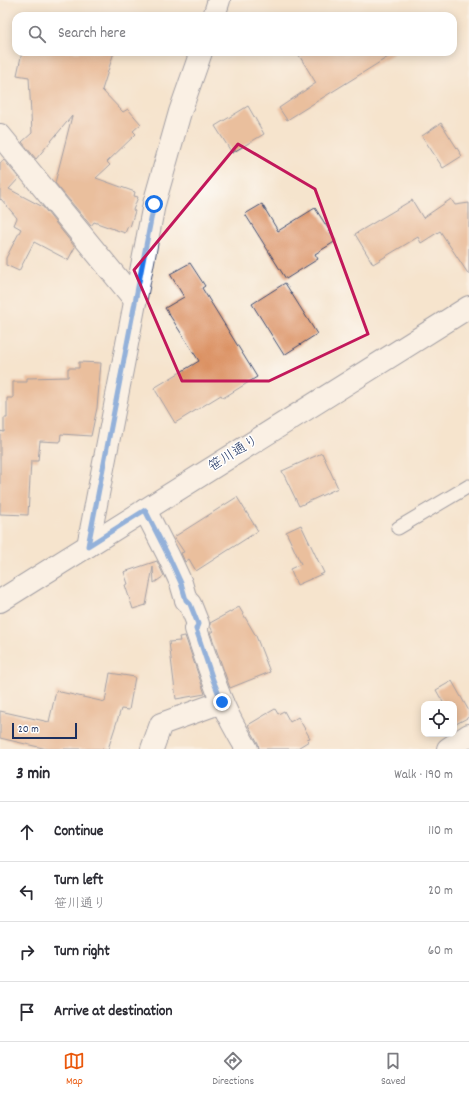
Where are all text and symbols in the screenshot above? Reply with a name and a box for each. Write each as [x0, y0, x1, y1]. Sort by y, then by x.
search box [12, 12, 457, 56]
icon: search [26, 23, 48, 45]
text: Search here [58, 23, 126, 45]
route start [145, 195, 163, 213]
street label: 笹川通り [205, 431, 263, 477]
route end [213, 693, 231, 711]
map controls [421, 701, 457, 737]
button: locate [421, 701, 457, 737]
scale bar [12, 721, 77, 740]
text: 20 m [18, 722, 39, 738]
text: 3 min [16, 763, 50, 787]
text: Walk · 190 m [394, 766, 453, 785]
icon: ahead [16, 821, 38, 843]
text: Continue [54, 821, 103, 843]
text: 110 m [428, 822, 453, 841]
text: Turn left [54, 870, 103, 892]
icon: left [16, 881, 38, 903]
text: 20 m [428, 882, 453, 901]
text: 笹川通り [54, 895, 106, 914]
icon: right [16, 941, 38, 963]
text: Turn right [54, 941, 110, 963]
text: 60 m [428, 942, 453, 961]
icon: arrive [16, 1001, 38, 1023]
text: Arrive at destination [54, 1001, 172, 1023]
tab: Map [63, 1050, 85, 1090]
tab: Directions [212, 1050, 254, 1090]
tab: Saved [381, 1050, 406, 1090]

